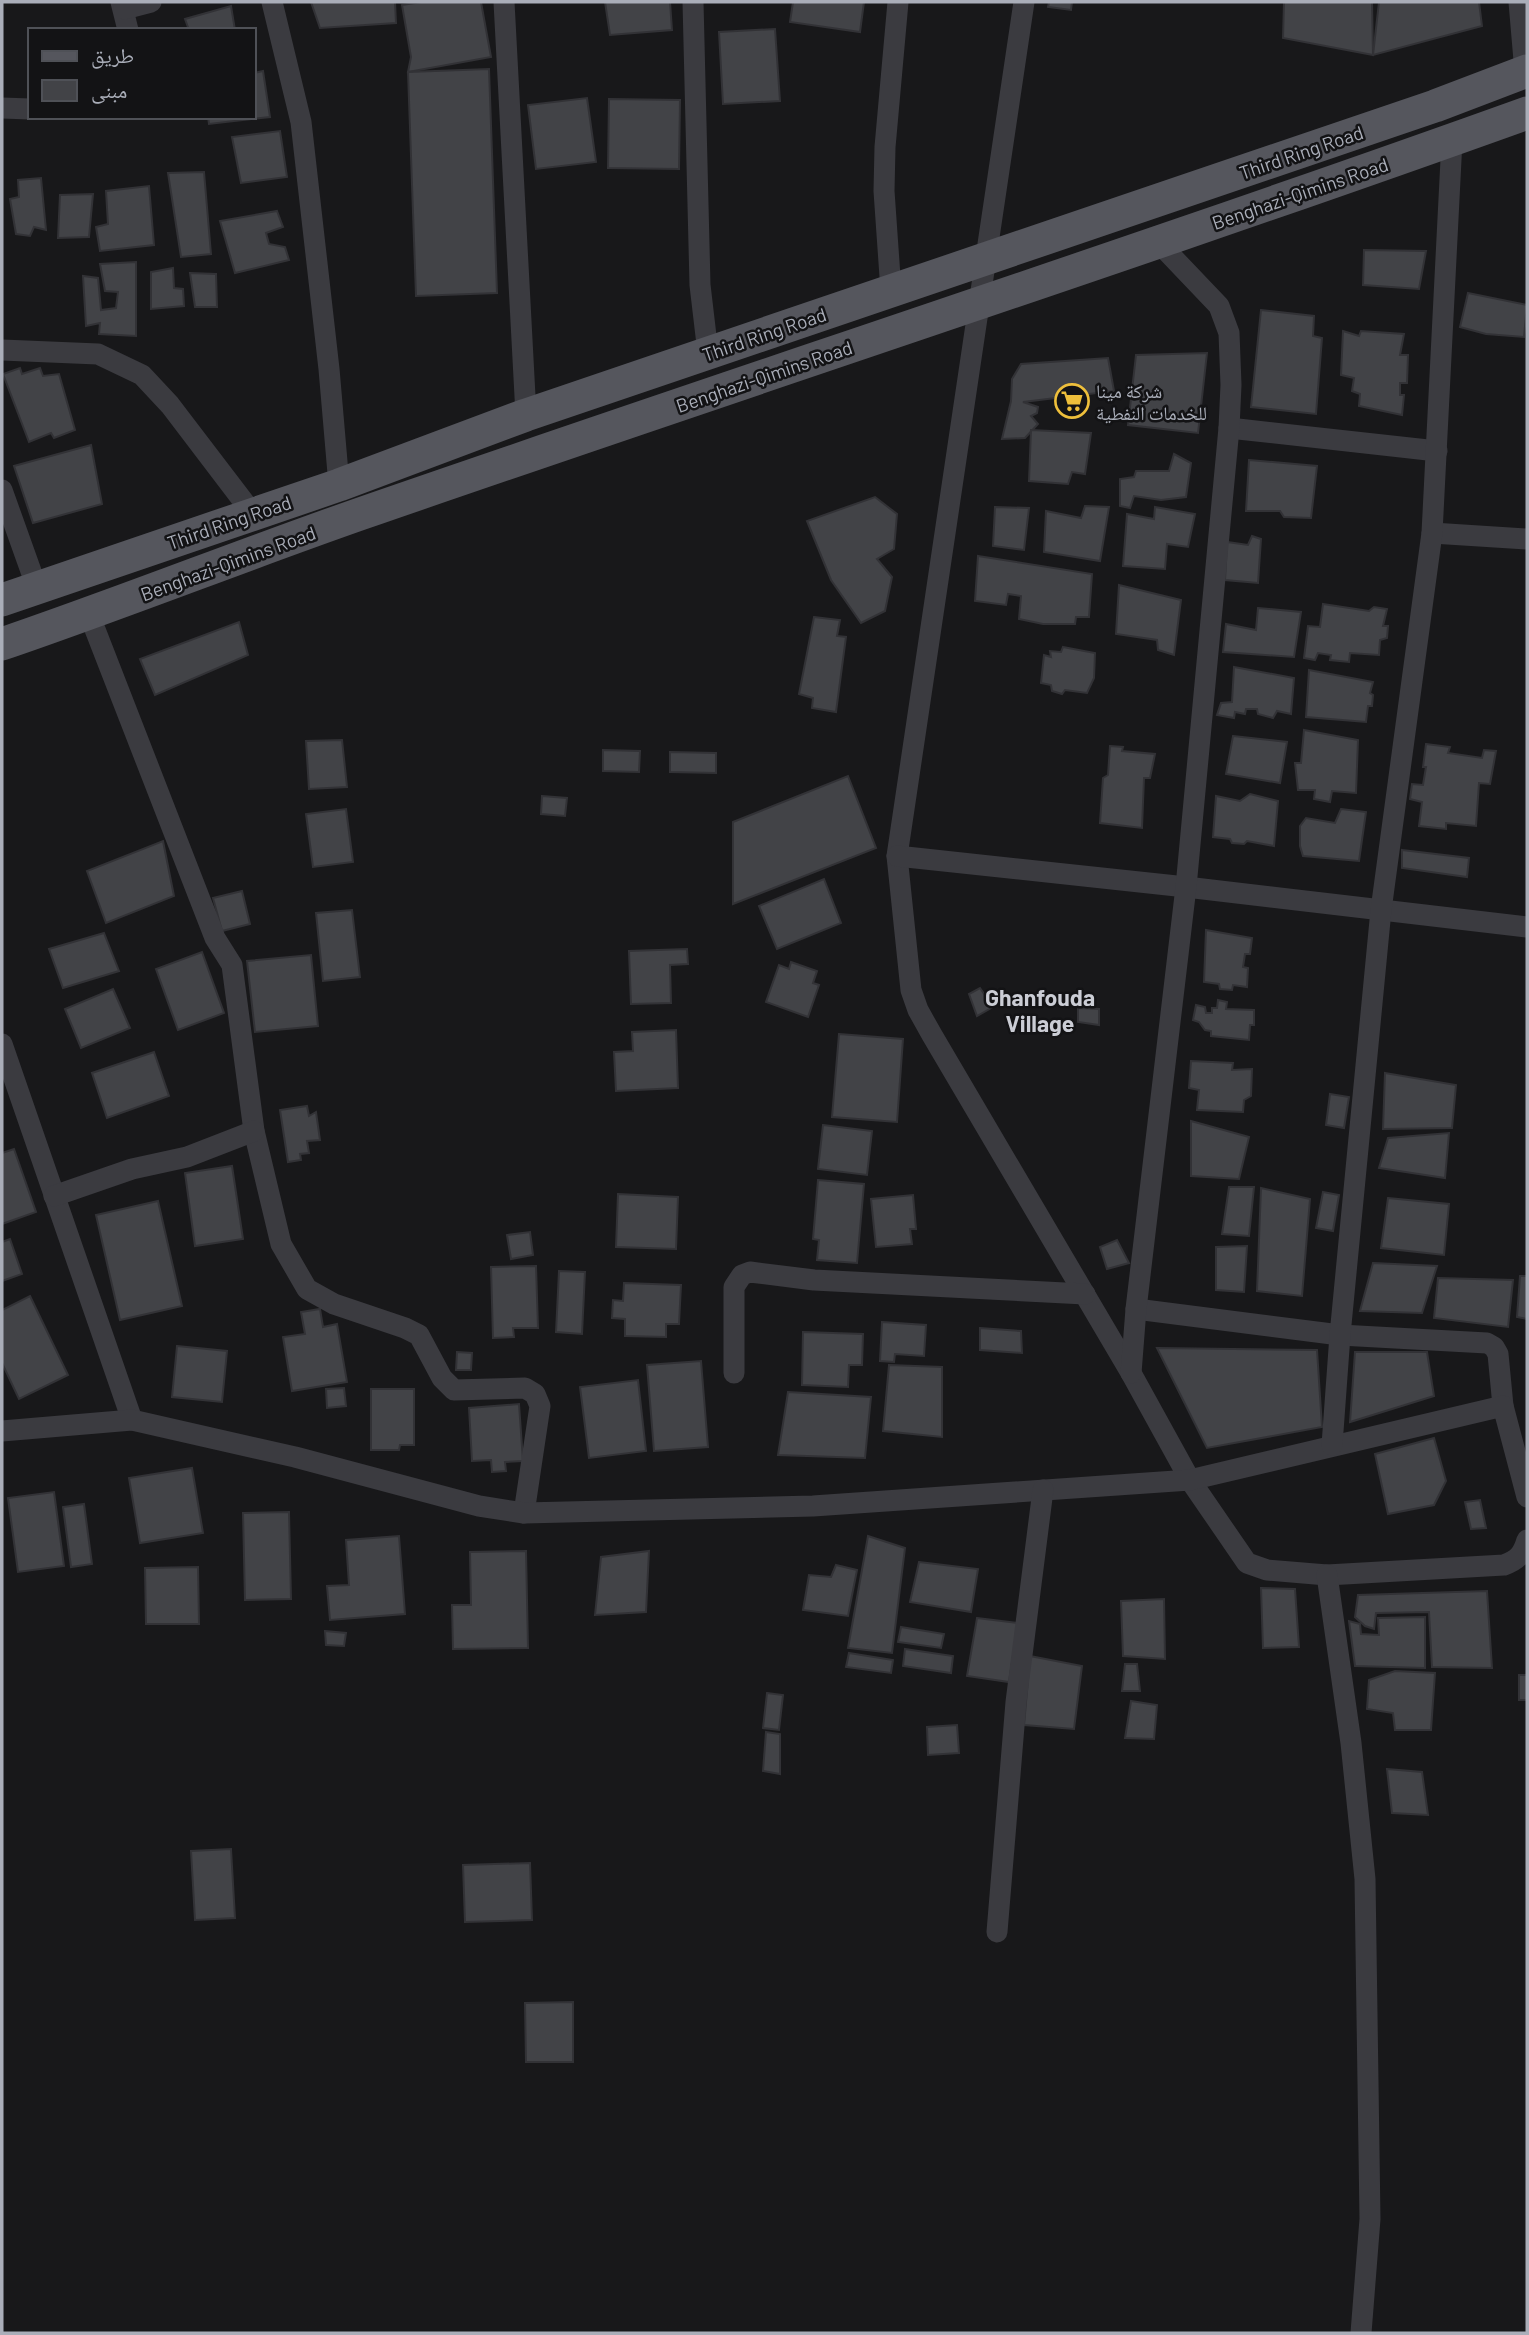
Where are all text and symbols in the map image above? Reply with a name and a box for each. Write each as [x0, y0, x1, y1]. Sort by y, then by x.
legend [28, 28, 256, 119]
text: طريق [91, 42, 134, 69]
text: مبنى [91, 77, 127, 104]
street label: Third Ring Road [1236, 120, 1366, 184]
street label: Benghazi-Qimins Road [1209, 152, 1391, 234]
street label: Third Ring Road [699, 302, 829, 366]
street label: Benghazi-Qimins Road [673, 335, 855, 417]
place label: شركة مينا للخدمات النفطية [1096, 379, 1207, 424]
supermarket icon: شركة مينا للخدمات النفطية [1053, 382, 1091, 420]
street label: Third Ring Road [164, 490, 294, 554]
street label: Benghazi-Qimins Road [137, 521, 319, 605]
district label: Ghanfouda Village [985, 983, 1095, 1037]

